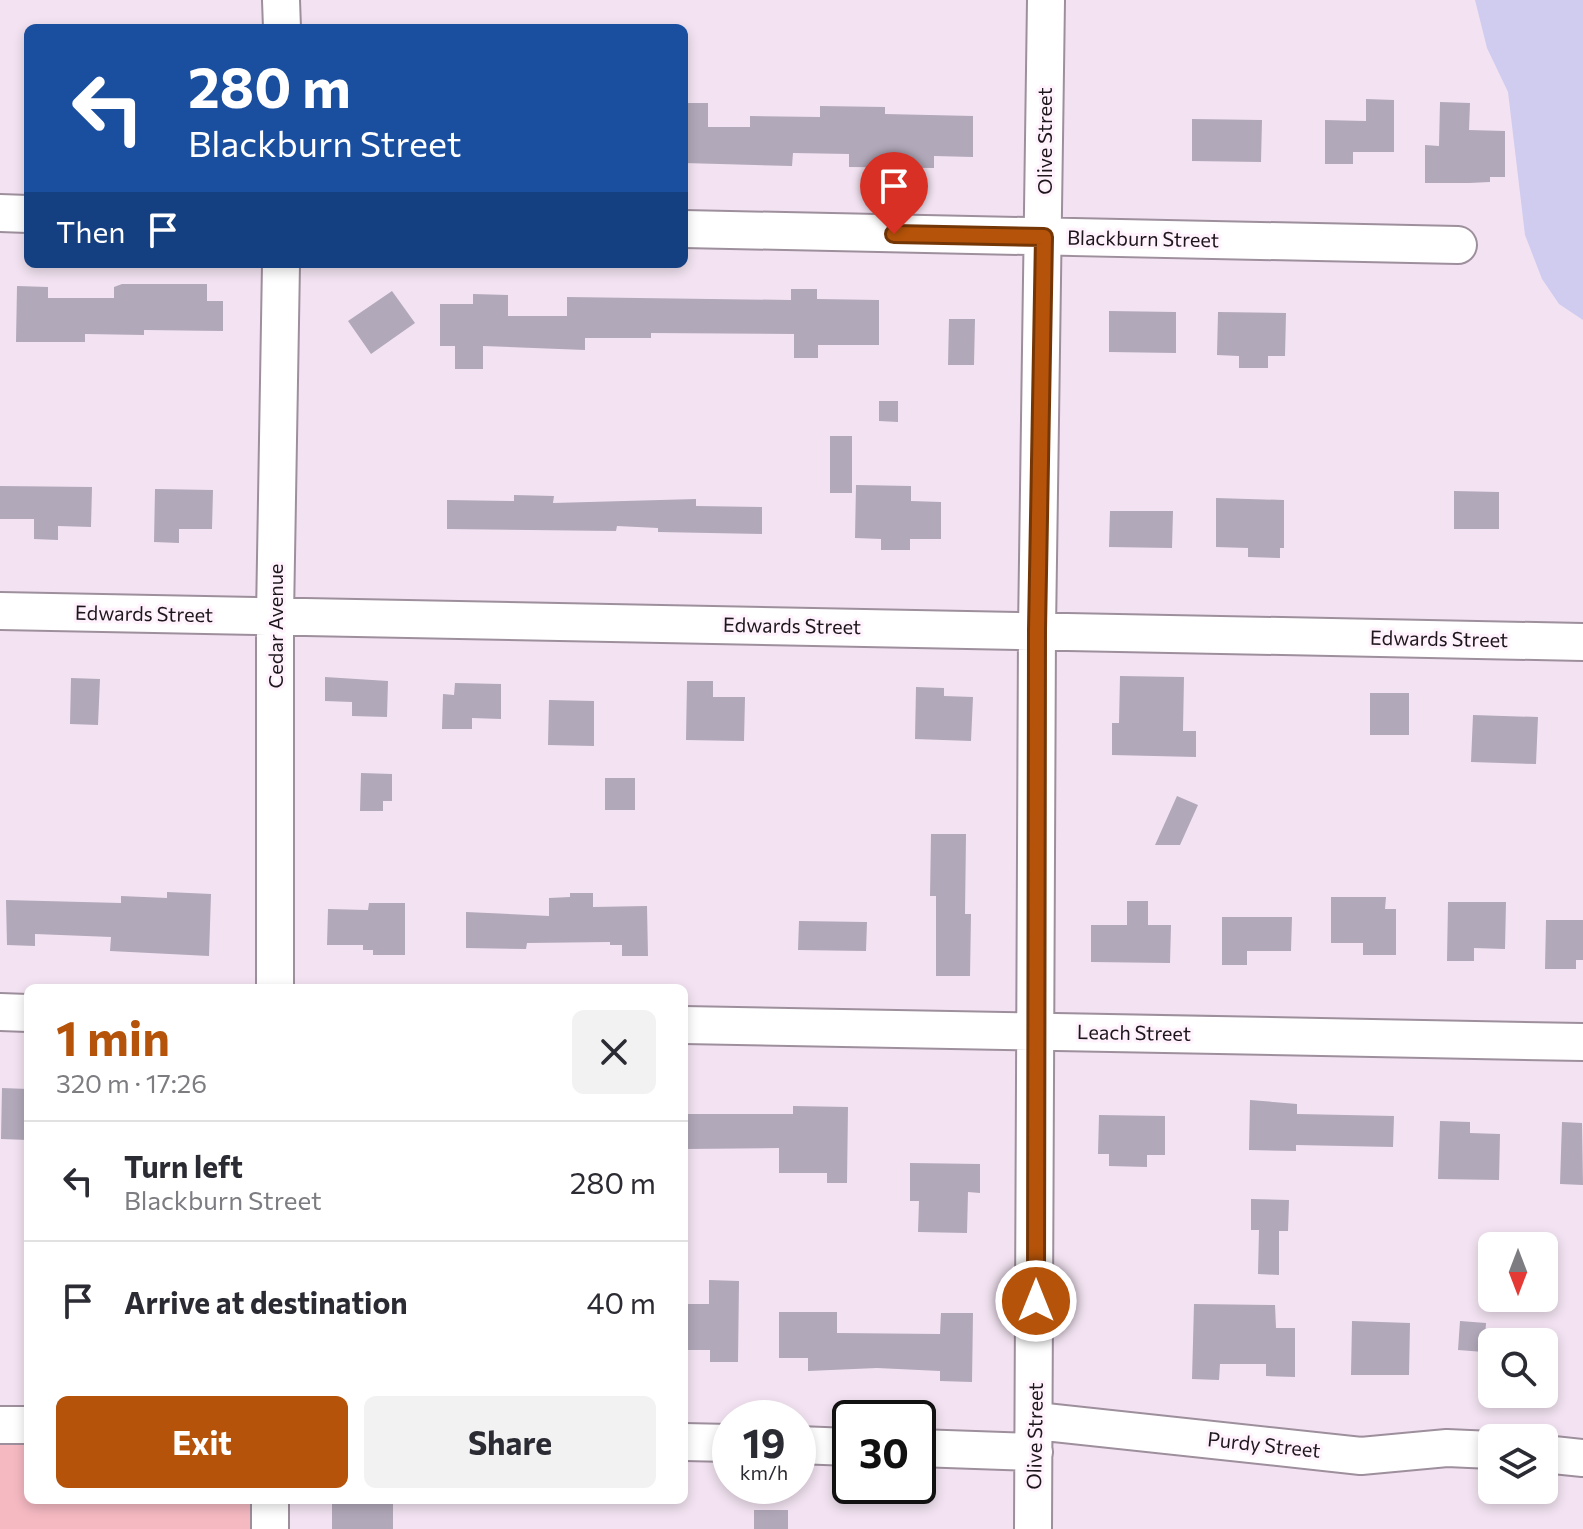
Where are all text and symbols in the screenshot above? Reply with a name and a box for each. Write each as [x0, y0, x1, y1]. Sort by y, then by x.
text: 280 m [188, 51, 351, 120]
icon: left [56, 56, 160, 160]
street label: Olive Street [1032, 87, 1056, 195]
text: Blackburn Street [188, 120, 462, 164]
pin [860, 152, 928, 234]
icon: arrive [872, 164, 916, 208]
icon: arrive [141, 208, 185, 252]
text: Then [56, 212, 125, 249]
street label: Blackburn Street [1067, 225, 1219, 251]
street label: Cedar Avenue [263, 564, 287, 688]
street label: Edwards Street [75, 600, 213, 626]
street label: Edwards Street [723, 612, 861, 638]
street label: Edwards Street [1370, 625, 1508, 651]
text: 1 min [56, 1007, 170, 1066]
button: close [572, 1010, 656, 1094]
street label: Leach Street [1077, 1019, 1191, 1045]
text: 320 m · 17:26 [56, 1067, 207, 1098]
text: Turn left [124, 1147, 243, 1184]
icon: left [56, 1159, 100, 1203]
text: 280 m [570, 1163, 656, 1200]
text: Blackburn Street [124, 1184, 322, 1215]
north arrow [1478, 1232, 1558, 1312]
map controls [1478, 1232, 1558, 1504]
position arrow [994, 1259, 1078, 1343]
icon: arrive [56, 1279, 100, 1323]
text: Arrive at destination [124, 1283, 408, 1320]
text: 40 m [587, 1283, 656, 1320]
button: search [1478, 1328, 1558, 1408]
street label: Olive Street [1021, 1382, 1047, 1490]
button: Exit [56, 1396, 348, 1488]
button: Share [364, 1396, 656, 1488]
speed limit sign: 30 [832, 1400, 936, 1504]
text: 19 [743, 1417, 785, 1466]
button: layers [1478, 1424, 1558, 1504]
street label: Purdy Street [1206, 1426, 1322, 1462]
text: km/h [740, 1460, 788, 1484]

